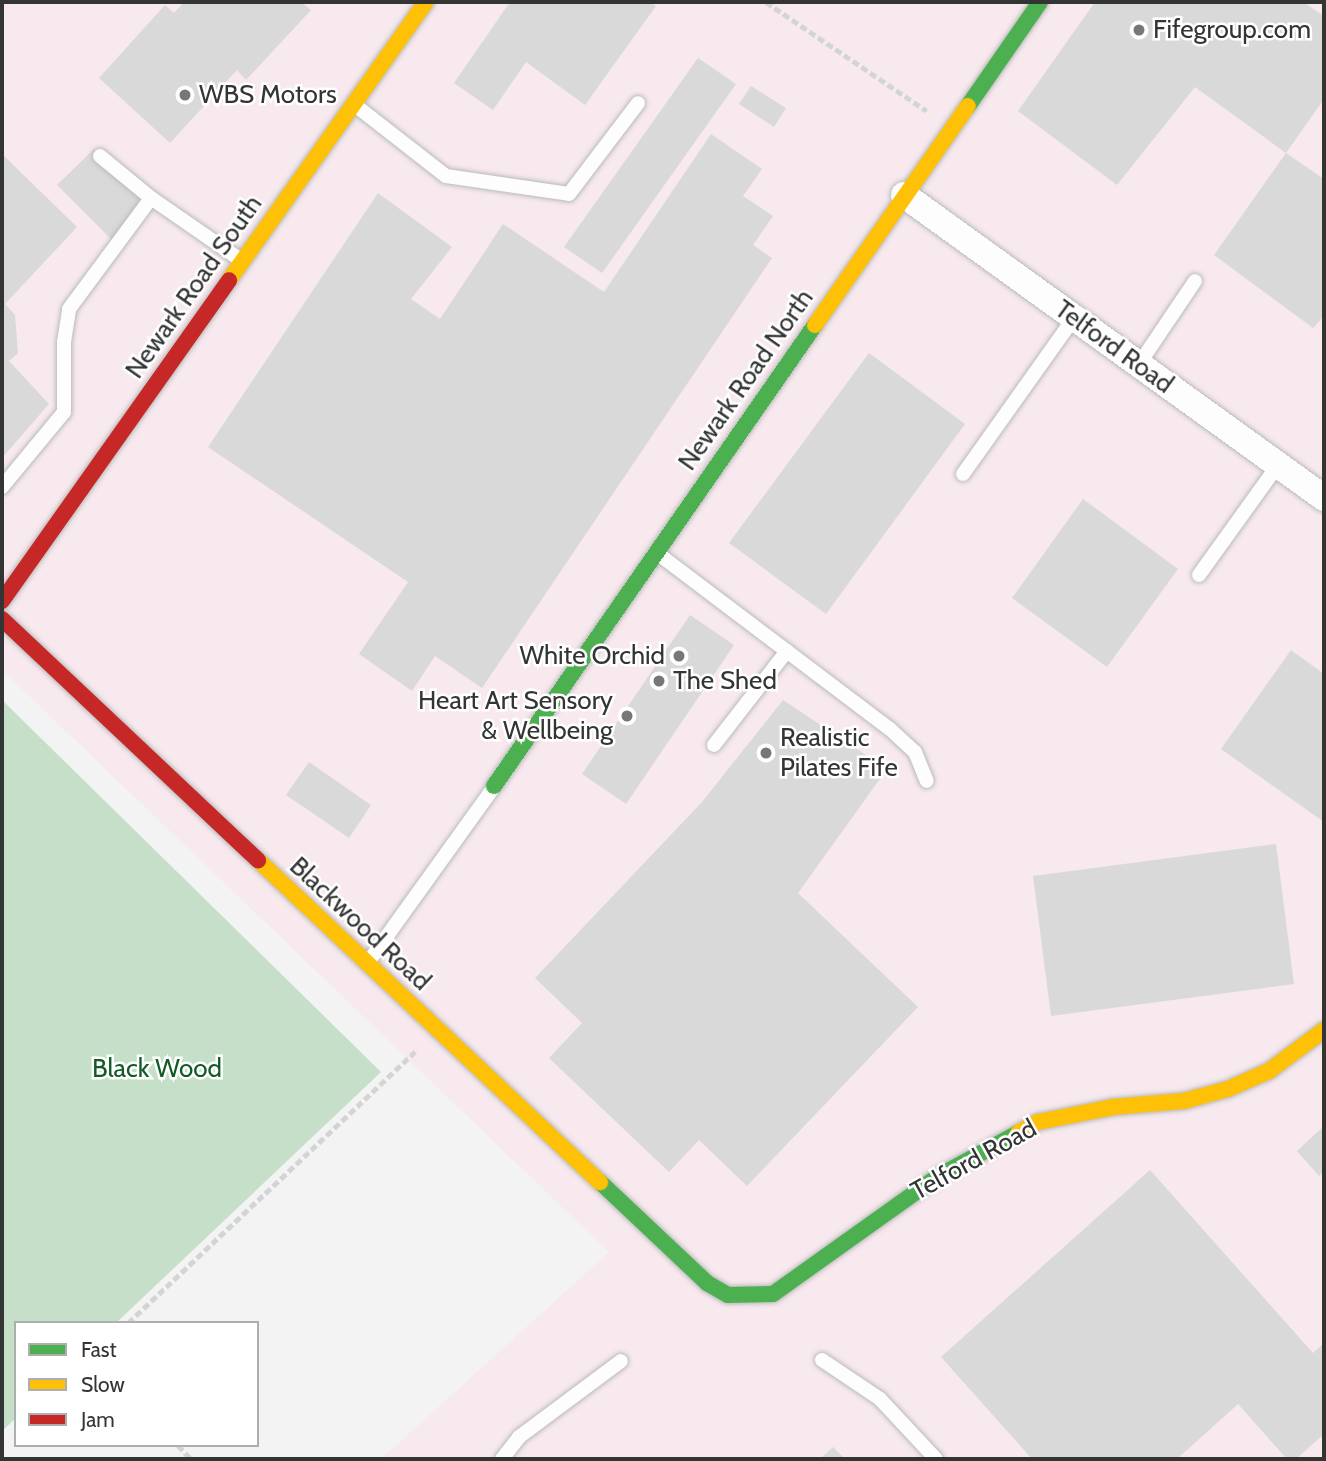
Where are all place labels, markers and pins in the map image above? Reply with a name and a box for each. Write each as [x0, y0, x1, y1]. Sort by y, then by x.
place label: Fifegroup.com [1153, 14, 1311, 46]
marker: Fifegroup.com [1131, 22, 1147, 38]
place label: WBS Motors [199, 79, 337, 111]
marker: WBS Motors [177, 87, 193, 103]
place label: White Orchid [519, 640, 665, 672]
marker: White Orchid [671, 648, 687, 664]
place label: The Shed [673, 665, 777, 697]
marker: The Shed [651, 673, 667, 689]
place label: Heart Art Sensory & Wellbeing [418, 685, 613, 746]
marker: Heart Art Sensory & Wellbeing [619, 708, 635, 724]
place label: Realistic Pilates Fife [780, 722, 898, 784]
marker: Realistic Pilates Fife [758, 745, 774, 761]

